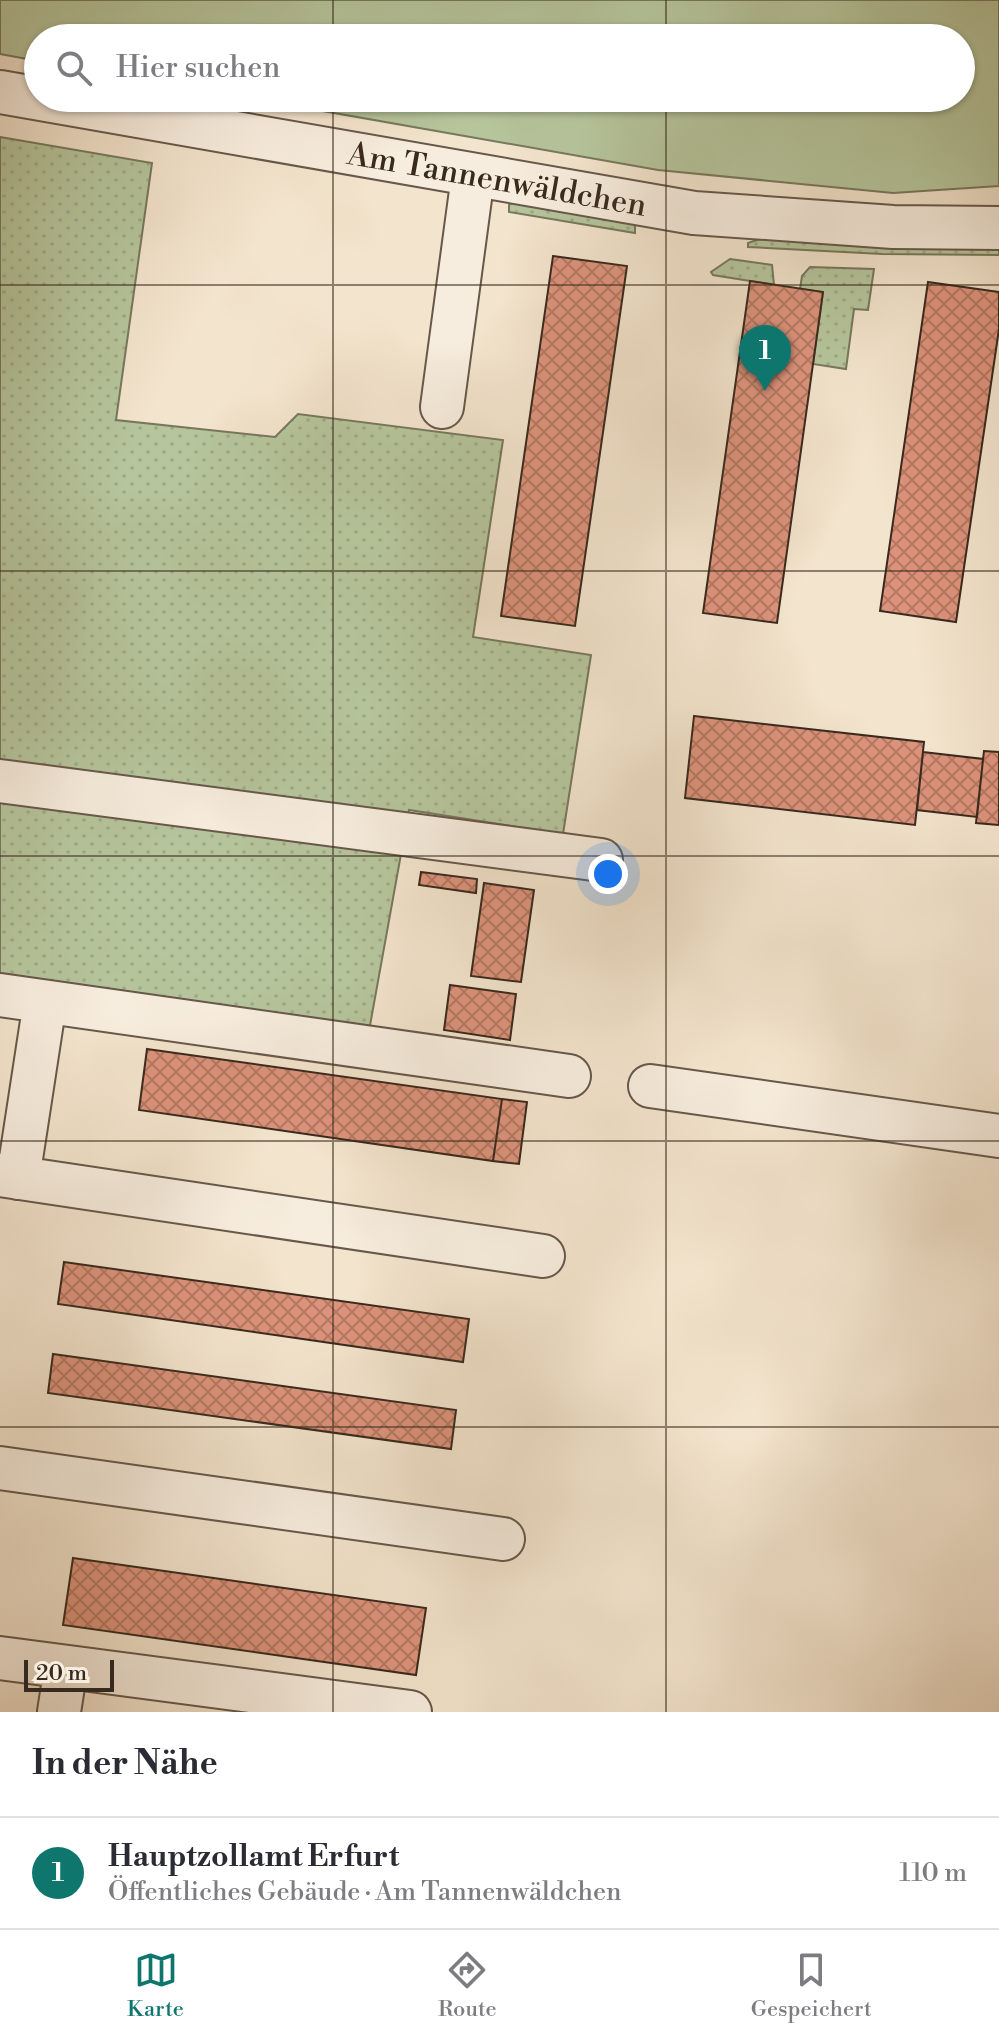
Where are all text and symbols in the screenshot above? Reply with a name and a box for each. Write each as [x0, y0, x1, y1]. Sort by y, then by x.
search box [24, 24, 975, 112]
icon: search [52, 46, 96, 90]
text: Hier suchen [116, 49, 280, 87]
street label: Am Tannenwäldchen [343, 134, 650, 226]
pin: 1 [739, 325, 791, 391]
your location [588, 854, 628, 894]
scale bar [24, 1656, 114, 1692]
text: 20 m [36, 1660, 87, 1687]
text: In der Nähe [32, 1743, 218, 1785]
text: Hauptzollamt Erfurt [108, 1838, 399, 1876]
text: 1 [52, 1857, 64, 1889]
text: 110 m [899, 1857, 967, 1889]
text: Öffentliches Gebäude · Am Tannenwäldchen [108, 1876, 622, 1908]
tab: Karte [127, 1948, 184, 2023]
tab: Route [438, 1948, 497, 2023]
tab: Gespeichert [751, 1948, 872, 2023]

